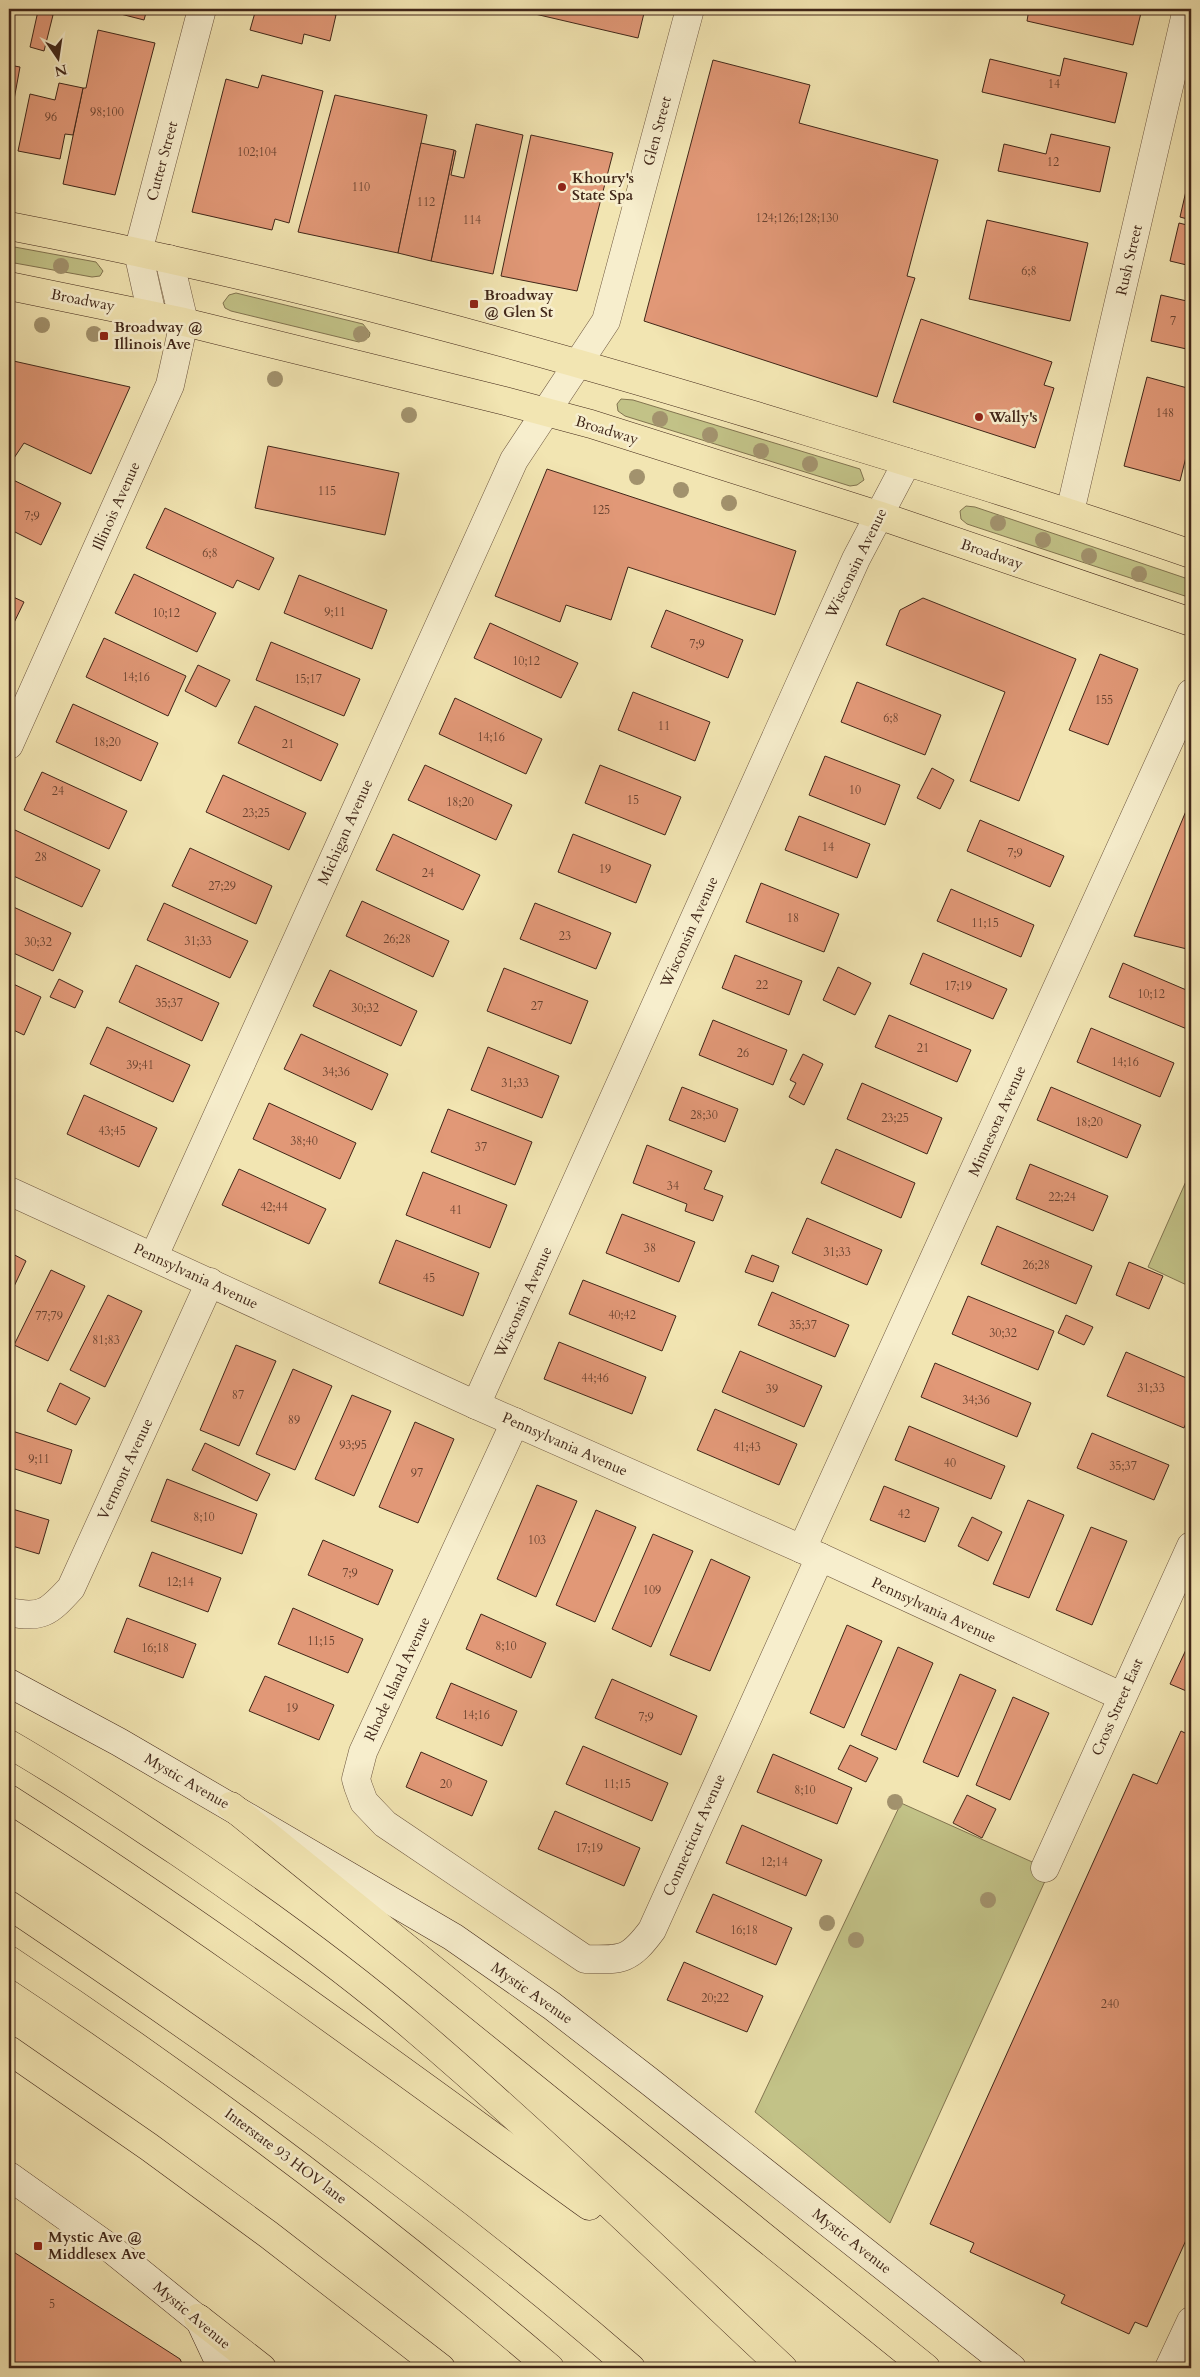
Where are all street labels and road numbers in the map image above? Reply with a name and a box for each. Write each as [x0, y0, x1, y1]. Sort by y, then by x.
street label: Glen Street [638, 94, 676, 168]
street label: Cutter Street [142, 119, 182, 203]
street label: Rush Street [1111, 222, 1147, 297]
street label: Broadway [49, 284, 117, 316]
street label: Broadway [573, 411, 641, 449]
street label: Illinois Avenue [87, 458, 145, 554]
street label: Wisconsin Avenue [820, 505, 891, 622]
street label: Broadway [958, 534, 1026, 574]
street label: Michigan Avenue [313, 776, 377, 888]
street label: Wisconsin Avenue [655, 873, 723, 992]
street label: Minnesota Avenue [964, 1062, 1030, 1180]
street label: Pennsylvania Avenue [130, 1238, 262, 1314]
street label: Wisconsin Avenue [489, 1243, 557, 1362]
street label: Pennsylvania Avenue [499, 1407, 631, 1481]
street label: Vermont Avenue [93, 1415, 157, 1523]
street label: Pennsylvania Avenue [868, 1572, 1000, 1648]
street label: Rhode Island Avenue [359, 1613, 435, 1744]
street label: Cross Street East [1087, 1655, 1148, 1759]
street label: Mystic Avenue [141, 1748, 234, 1814]
street label: Connecticut Avenue [658, 1771, 730, 1899]
street label: Mystic Avenue [487, 1957, 577, 2029]
street label: Interstate 93 HOV lane [221, 2103, 351, 2209]
street label: Mystic Avenue [808, 2204, 896, 2278]
street label: Mystic Avenue [149, 2277, 235, 2353]

